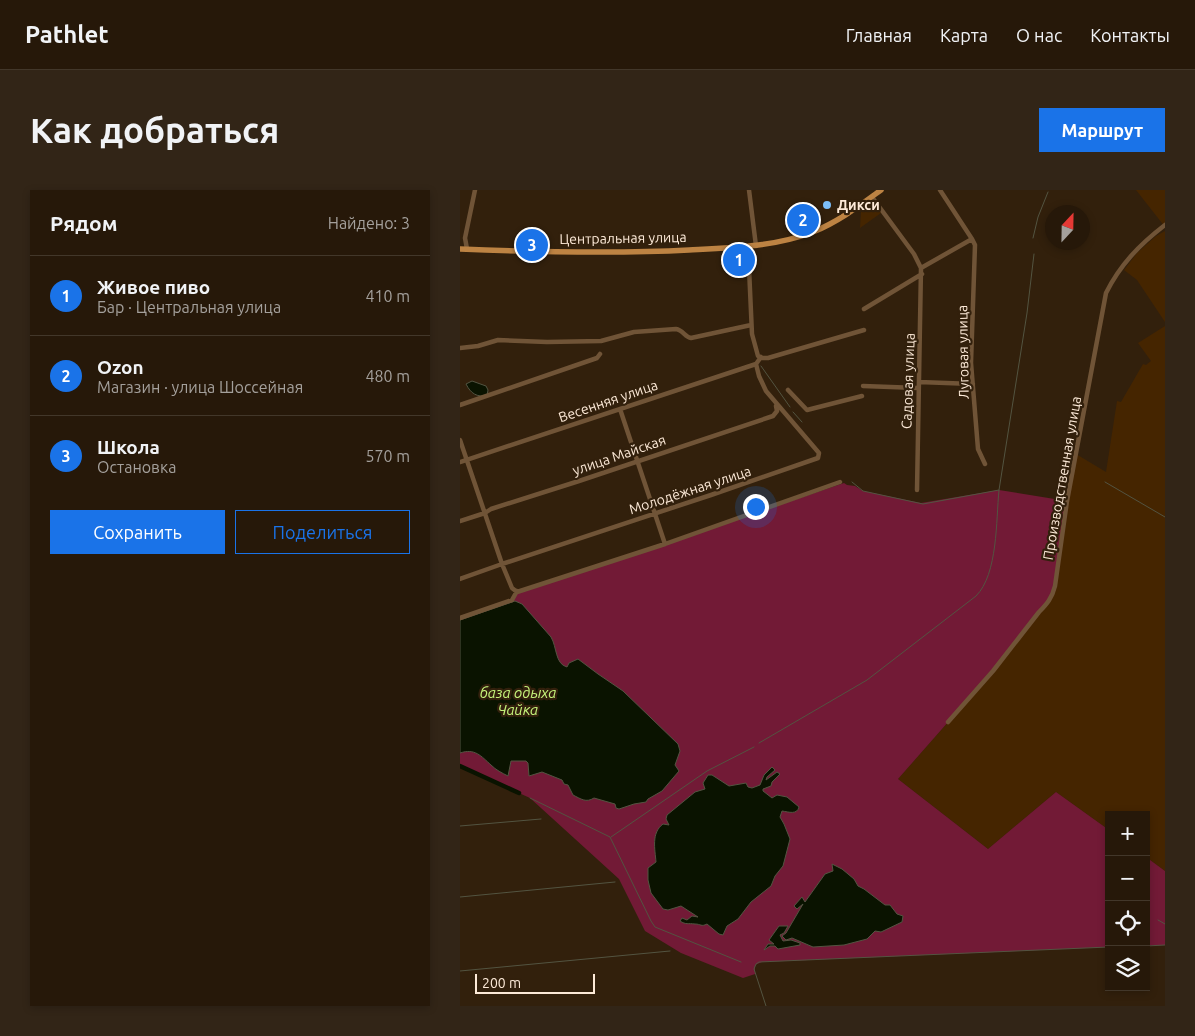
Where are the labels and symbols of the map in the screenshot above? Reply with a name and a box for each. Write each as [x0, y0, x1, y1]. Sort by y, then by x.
place label: Дикси [837, 197, 880, 213]
marker: Дикси [821, 199, 833, 211]
pin: 2 [787, 201, 819, 239]
north arrow [1045, 205, 1090, 250]
pin: 3 [516, 226, 548, 264]
street label: Центральная улица [559, 229, 687, 247]
pin: 1 [723, 241, 755, 279]
street label: Луговая улица [954, 305, 972, 399]
street label: Садовая улица [898, 333, 918, 429]
street label: Весенняя улица [556, 377, 660, 425]
street label: Производственная улица [1040, 395, 1084, 561]
street label: улица Майская [570, 432, 668, 478]
street label: Молодёжная улица [627, 463, 753, 517]
your location [743, 494, 769, 520]
water label: база одыха Чайка [480, 684, 556, 718]
scale bar [475, 971, 595, 994]

